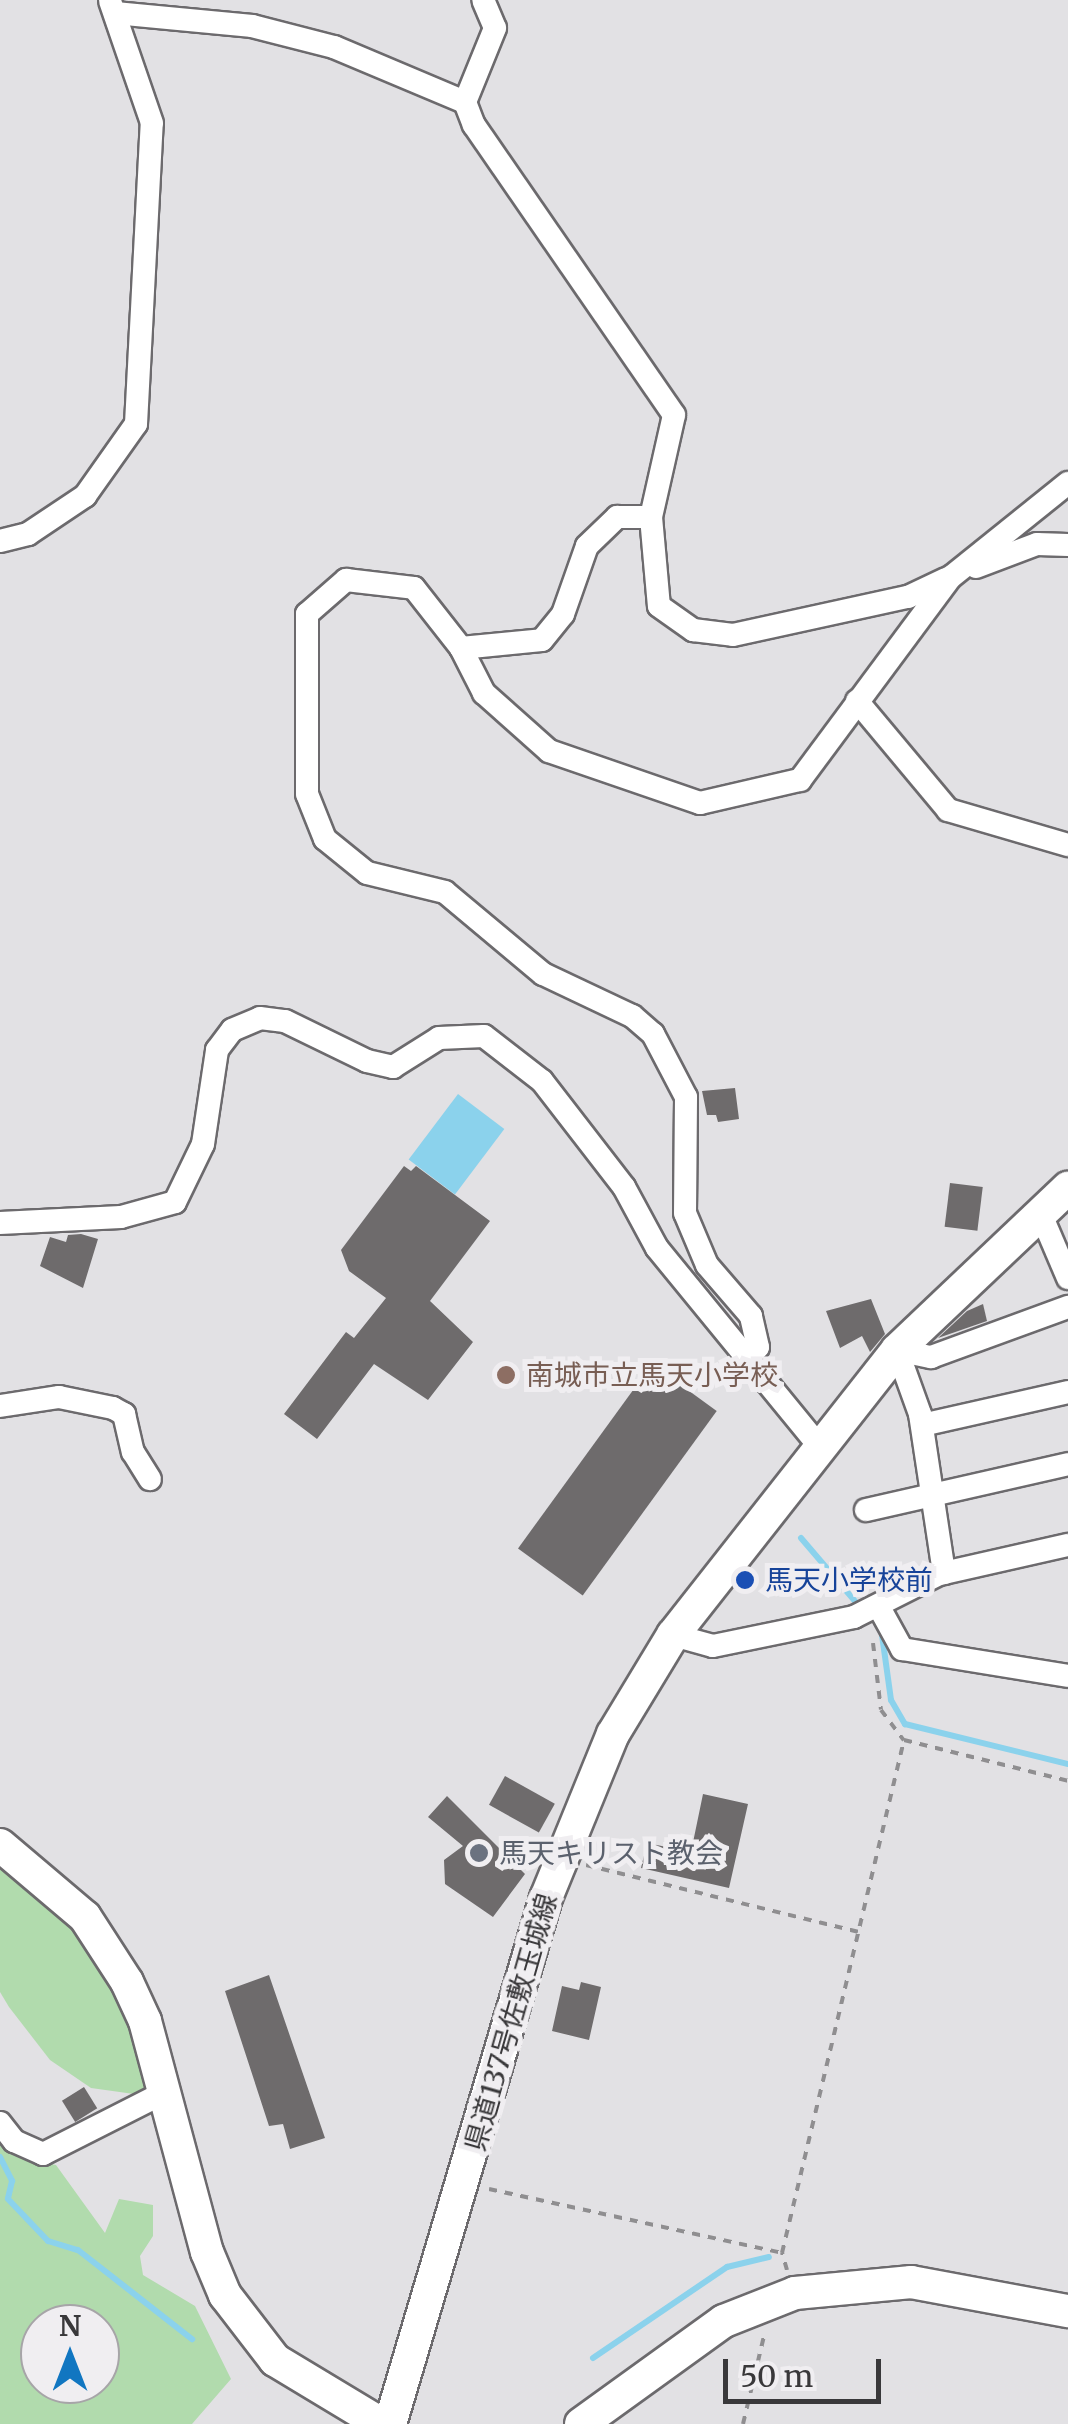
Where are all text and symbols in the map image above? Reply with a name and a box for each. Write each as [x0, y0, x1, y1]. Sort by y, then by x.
place label: 南城市立馬天小学校 [526, 1358, 778, 1392]
marker: 南城市立馬天小学校 [495, 1364, 517, 1386]
place label: 馬天小学校前 [765, 1563, 933, 1597]
marker: 馬天小学校前 [734, 1569, 756, 1591]
place label: 馬天キリスト教会 [499, 1836, 723, 1870]
marker: 馬天キリスト教会 [468, 1842, 490, 1864]
street label: 県道137号佐敷玉城線 [458, 1889, 564, 2155]
north arrow [20, 2304, 120, 2404]
text: N [59, 2308, 81, 2344]
scale bar [728, 2339, 886, 2401]
text: 50 m [740, 2357, 813, 2395]

